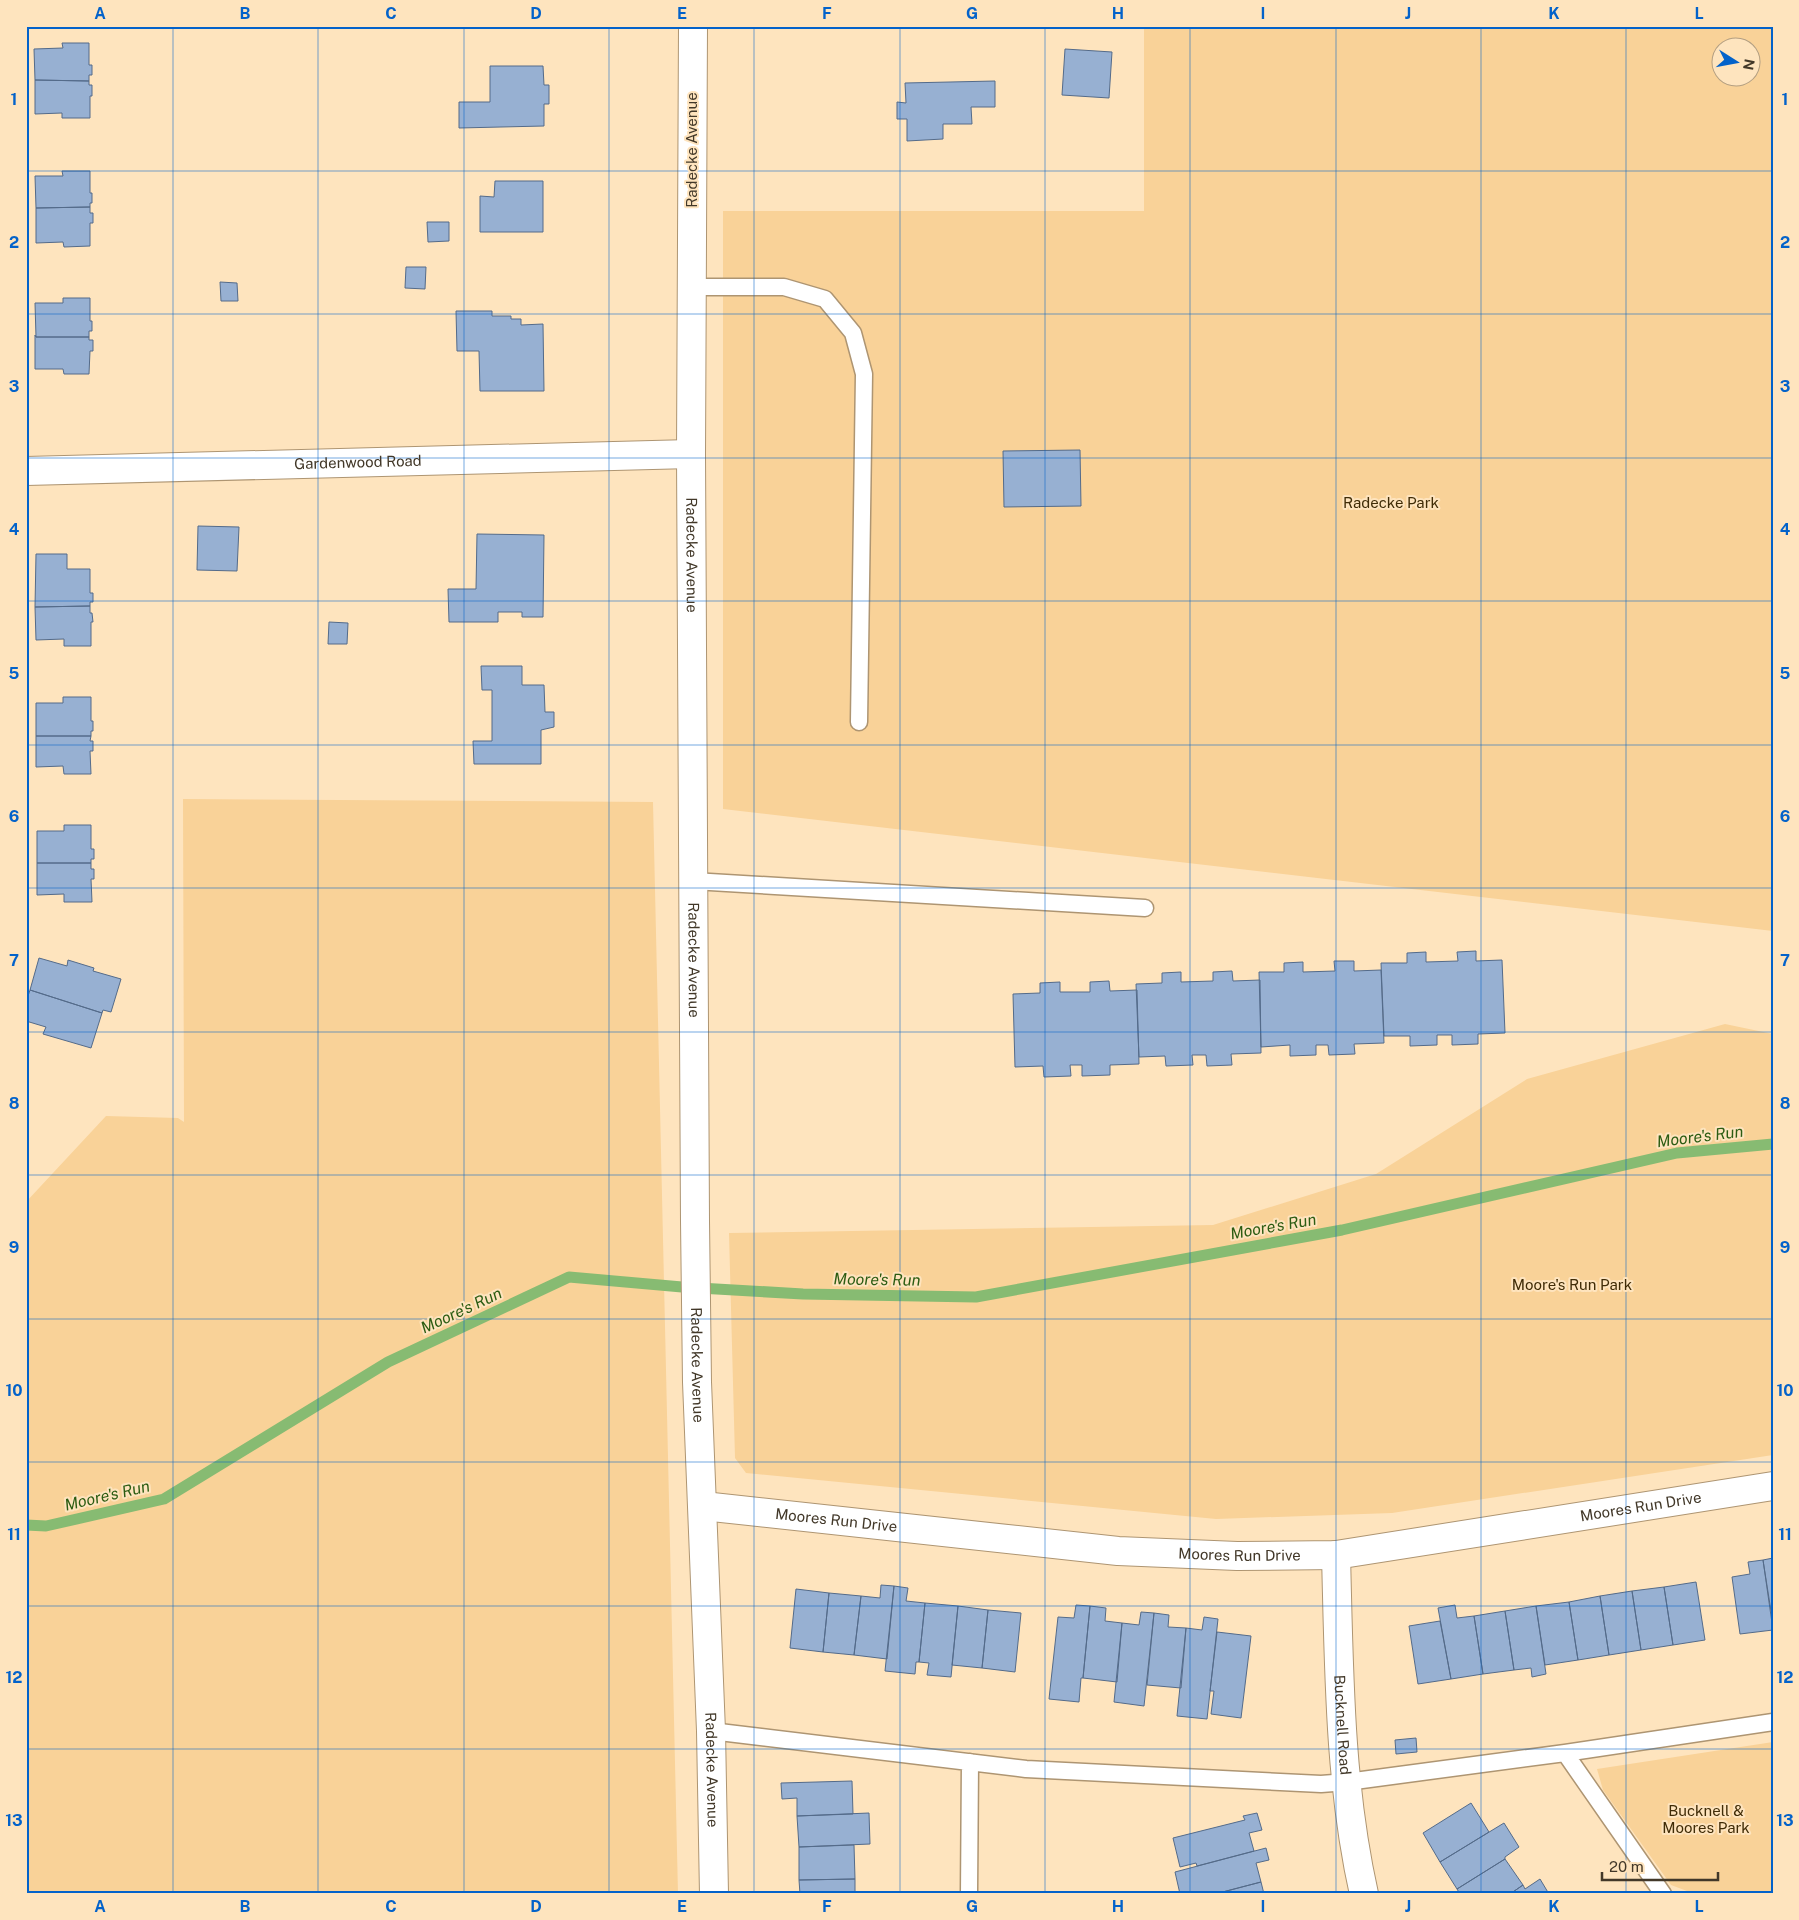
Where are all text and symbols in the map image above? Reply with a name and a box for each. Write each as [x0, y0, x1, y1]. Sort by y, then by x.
text: A [94, 4, 106, 23]
text: B [240, 4, 251, 23]
text: C [385, 4, 397, 23]
text: D [530, 4, 542, 23]
text: E [677, 4, 687, 23]
text: F [822, 4, 832, 23]
text: G [966, 4, 978, 23]
text: H [1112, 4, 1124, 23]
text: I [1261, 4, 1265, 23]
text: J [1405, 4, 1411, 23]
text: K [1548, 4, 1560, 23]
text: L [1694, 4, 1704, 23]
north arrow [1712, 38, 1762, 88]
text: N [1740, 58, 1758, 71]
text: 1 [11, 90, 17, 109]
text: 1 [1782, 90, 1788, 109]
street label: Radecke Avenue [683, 92, 700, 208]
text: 2 [9, 233, 19, 252]
text: 2 [1780, 233, 1790, 252]
text: 3 [9, 377, 19, 396]
text: 3 [1780, 377, 1790, 396]
street label: Gardenwood Road [294, 452, 422, 472]
park label: Radecke Park [1343, 494, 1439, 511]
street label: Radecke Avenue [683, 497, 701, 613]
text: 4 [9, 520, 20, 539]
text: 4 [1780, 520, 1791, 539]
text: 5 [9, 664, 20, 683]
text: 5 [1780, 664, 1791, 683]
text: 6 [9, 807, 19, 826]
text: 6 [1780, 807, 1790, 826]
street label: Radecke Avenue [685, 902, 703, 1018]
text: 7 [9, 951, 19, 970]
text: 7 [1780, 951, 1790, 970]
text: 8 [9, 1094, 20, 1113]
text: 8 [1780, 1094, 1791, 1113]
water label: Moore's Run [1656, 1122, 1745, 1151]
water label: Moore's Run [1229, 1210, 1318, 1243]
text: 9 [9, 1238, 19, 1257]
text: 9 [1780, 1238, 1790, 1257]
water label: Moore's Run [833, 1269, 921, 1290]
park label: Moore's Run Park [1512, 1276, 1632, 1293]
water label: Moore's Run [418, 1283, 505, 1337]
street label: Radecke Avenue [688, 1307, 708, 1423]
text: 10 [5, 1381, 23, 1400]
text: 10 [1776, 1381, 1794, 1400]
water label: Moore's Run [63, 1476, 152, 1515]
street label: Moores Run Drive [1579, 1488, 1703, 1524]
street label: Moores Run Drive [774, 1505, 898, 1535]
text: 11 [7, 1525, 21, 1544]
text: 11 [1778, 1525, 1792, 1544]
street label: Moores Run Drive [1178, 1545, 1301, 1564]
text: 12 [5, 1668, 23, 1687]
text: 12 [1776, 1668, 1794, 1687]
street label: Bucknell Road [1331, 1674, 1355, 1776]
street label: Radecke Avenue [702, 1712, 722, 1828]
park label: Bucknell & Moores Park [1662, 1802, 1750, 1836]
text: 13 [5, 1811, 23, 1830]
text: 13 [1776, 1811, 1794, 1830]
scale bar [1602, 1850, 1718, 1882]
text: 20 m [1609, 1858, 1644, 1875]
text: A [94, 1897, 106, 1916]
text: B [240, 1897, 251, 1916]
text: C [385, 1897, 397, 1916]
text: D [530, 1897, 542, 1916]
text: E [677, 1897, 687, 1916]
text: F [822, 1897, 832, 1916]
text: G [966, 1897, 978, 1916]
text: H [1112, 1897, 1124, 1916]
text: I [1261, 1897, 1265, 1916]
text: J [1405, 1897, 1411, 1916]
text: K [1548, 1897, 1560, 1916]
text: L [1694, 1897, 1704, 1916]

